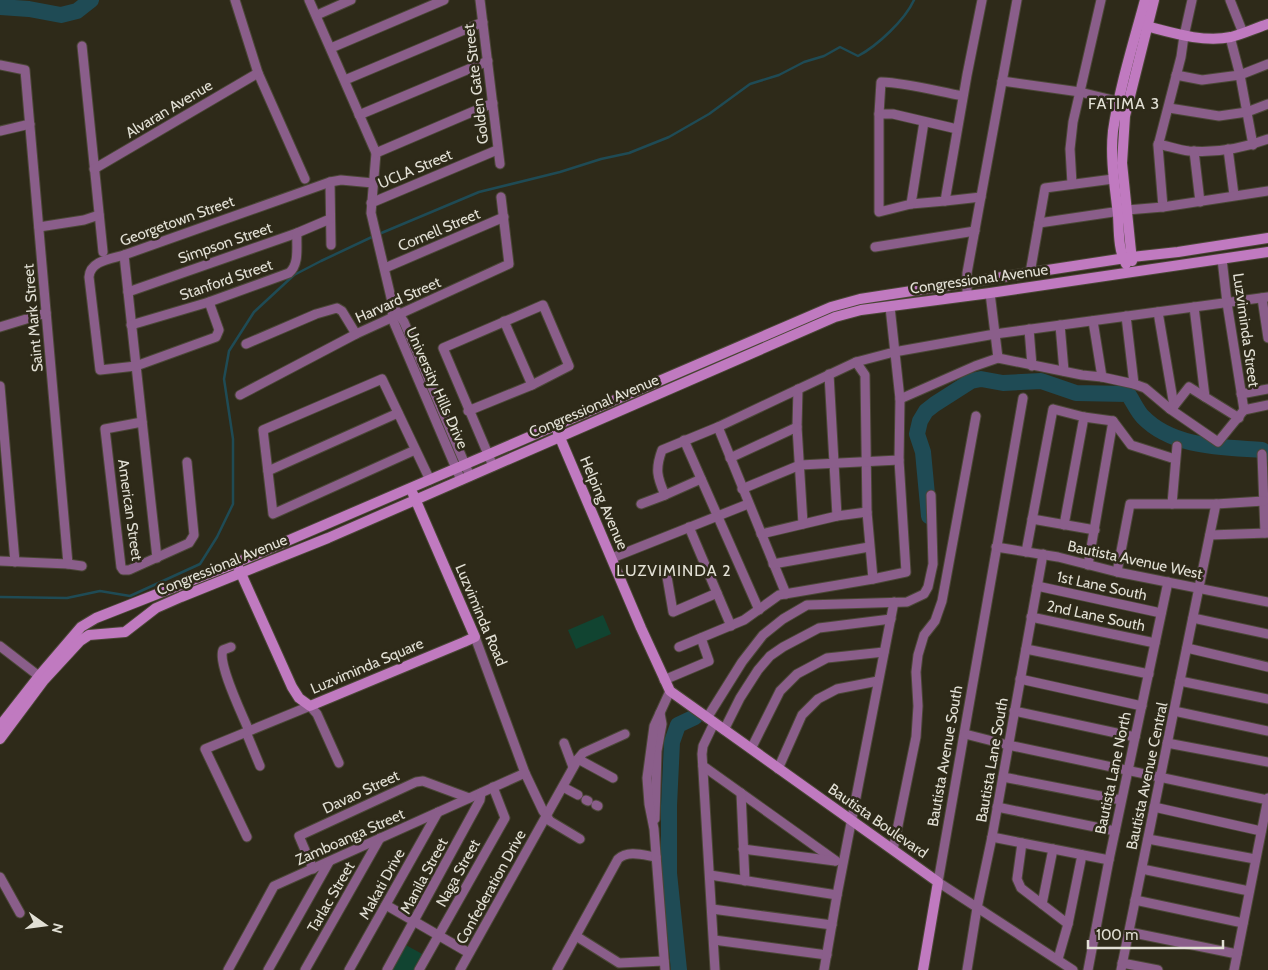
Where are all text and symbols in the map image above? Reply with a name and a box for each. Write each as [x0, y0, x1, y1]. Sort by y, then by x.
street label: Golden Gate Street [460, 23, 492, 145]
street label: Alvaran Avenue [122, 76, 216, 142]
district label: FATIMA 3 [1088, 94, 1160, 113]
street label: UCLA Street [375, 145, 455, 193]
street label: Georgetown Street [117, 192, 237, 250]
street label: Cornell Street [395, 205, 483, 255]
street label: Simpson Street [176, 219, 274, 267]
street label: Stanford Street [177, 256, 275, 304]
street label: Congressional Avenue [909, 260, 1050, 298]
street label: Saint Mark Street [19, 263, 47, 373]
street label: Luzviminda Street [1229, 272, 1263, 388]
street label: Harvard Street [352, 273, 444, 327]
street label: University Hills Drive [402, 324, 472, 452]
street label: Congressional Avenue [526, 370, 662, 441]
street label: Helping Avenue [576, 453, 632, 553]
street label: American Street [114, 458, 146, 562]
street label: Congressional Avenue [154, 530, 290, 599]
street label: Bautista Avenue West [1066, 537, 1204, 583]
street label: Luzviminda Road [451, 561, 511, 669]
district label: LUZVIMINDA 2 [616, 561, 732, 580]
street label: 1st Lane South [1055, 568, 1149, 604]
street label: 2nd Lane South [1045, 597, 1147, 635]
street label: Luzviminda Square [308, 634, 426, 698]
street label: Bautista Avenue South [924, 684, 966, 828]
street label: Bautista Lane South [972, 696, 1012, 824]
street label: Bautista Avenue Central [1123, 700, 1172, 851]
street label: Bautista Lane North [1091, 710, 1135, 836]
street label: Davao Street [320, 766, 402, 818]
street label: Bautista Boulevard [825, 780, 931, 862]
street label: Zamboanga Street [293, 805, 407, 869]
street label: Confederation Drive [452, 827, 530, 947]
street label: Manila Street [396, 835, 452, 917]
street label: Naga Street [432, 836, 484, 910]
street label: Makati Drive [355, 845, 409, 923]
street label: Tarlac Street [304, 859, 358, 935]
north arrow [20, 900, 70, 950]
scale bar [1088, 918, 1223, 950]
text: N [48, 921, 68, 935]
text: 100 m [1096, 926, 1138, 944]

